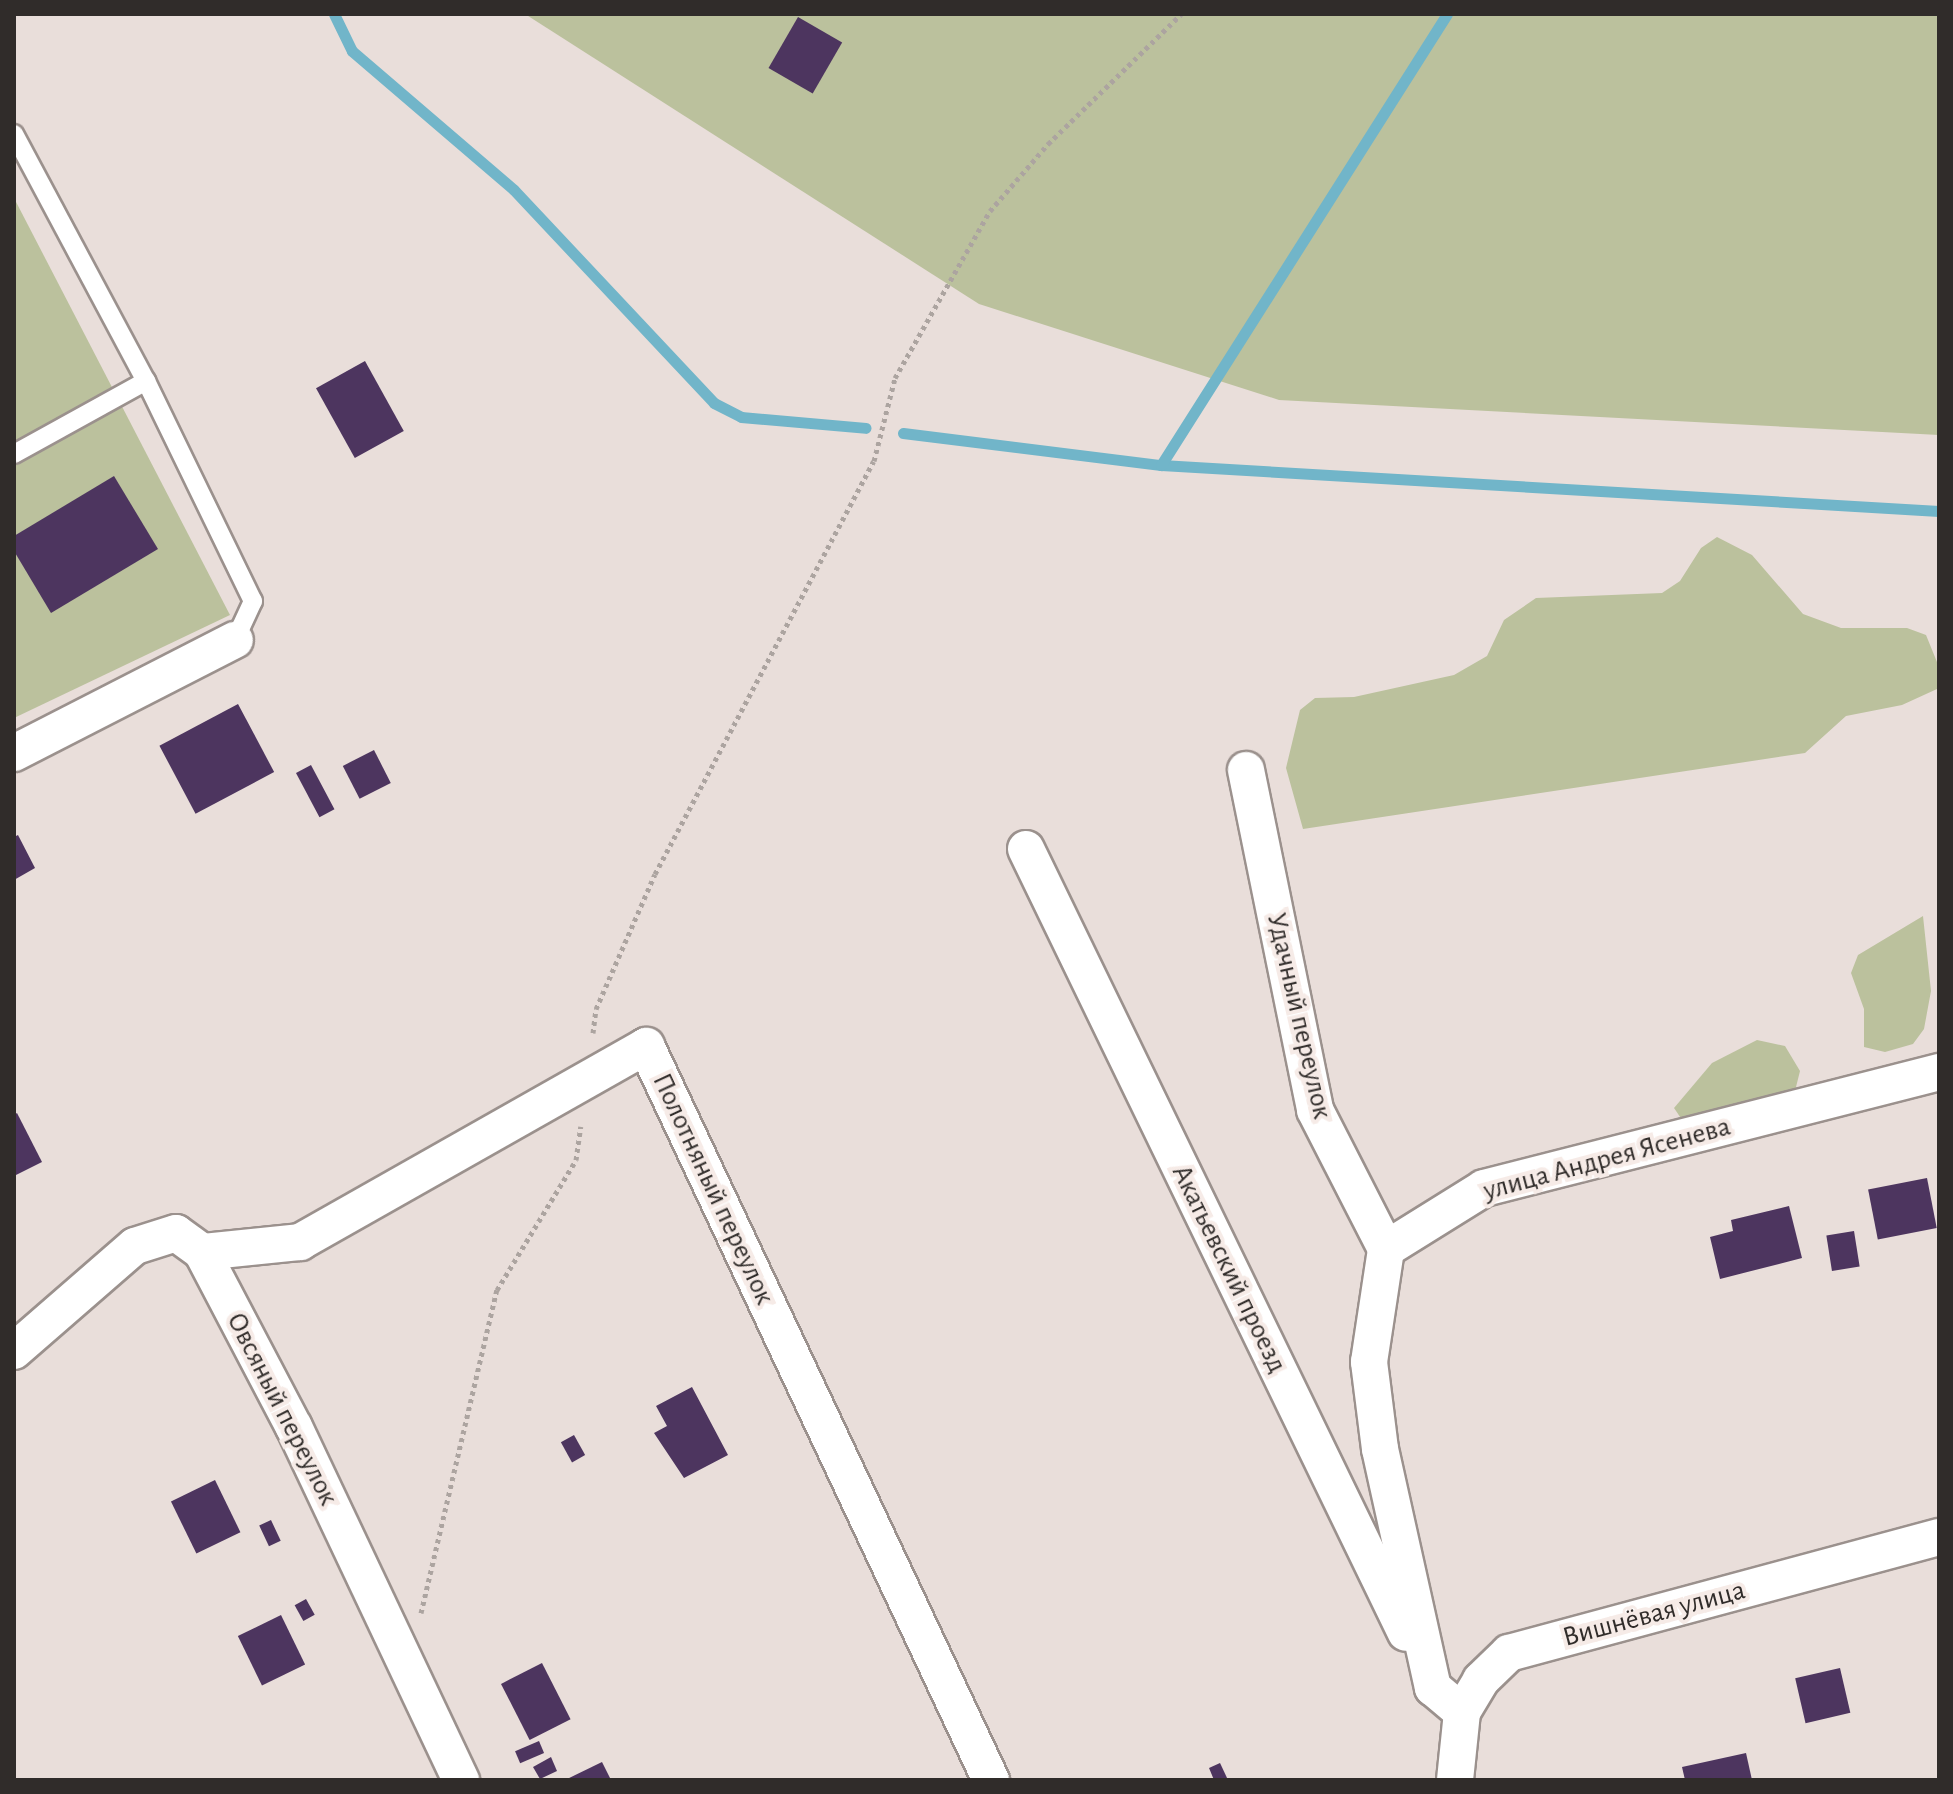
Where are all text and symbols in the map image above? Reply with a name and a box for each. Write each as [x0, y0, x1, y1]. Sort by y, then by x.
street label: Удачный переулок [1259, 910, 1339, 1122]
street label: Полотняный переулок [645, 1068, 781, 1310]
street label: улица Андрея Ясенева [1480, 1110, 1734, 1208]
street label: Акатьевский проезд [1164, 1160, 1294, 1378]
street label: Овсяный переулок [219, 1307, 345, 1511]
street label: Вишнёвая улица [1559, 1574, 1749, 1654]

